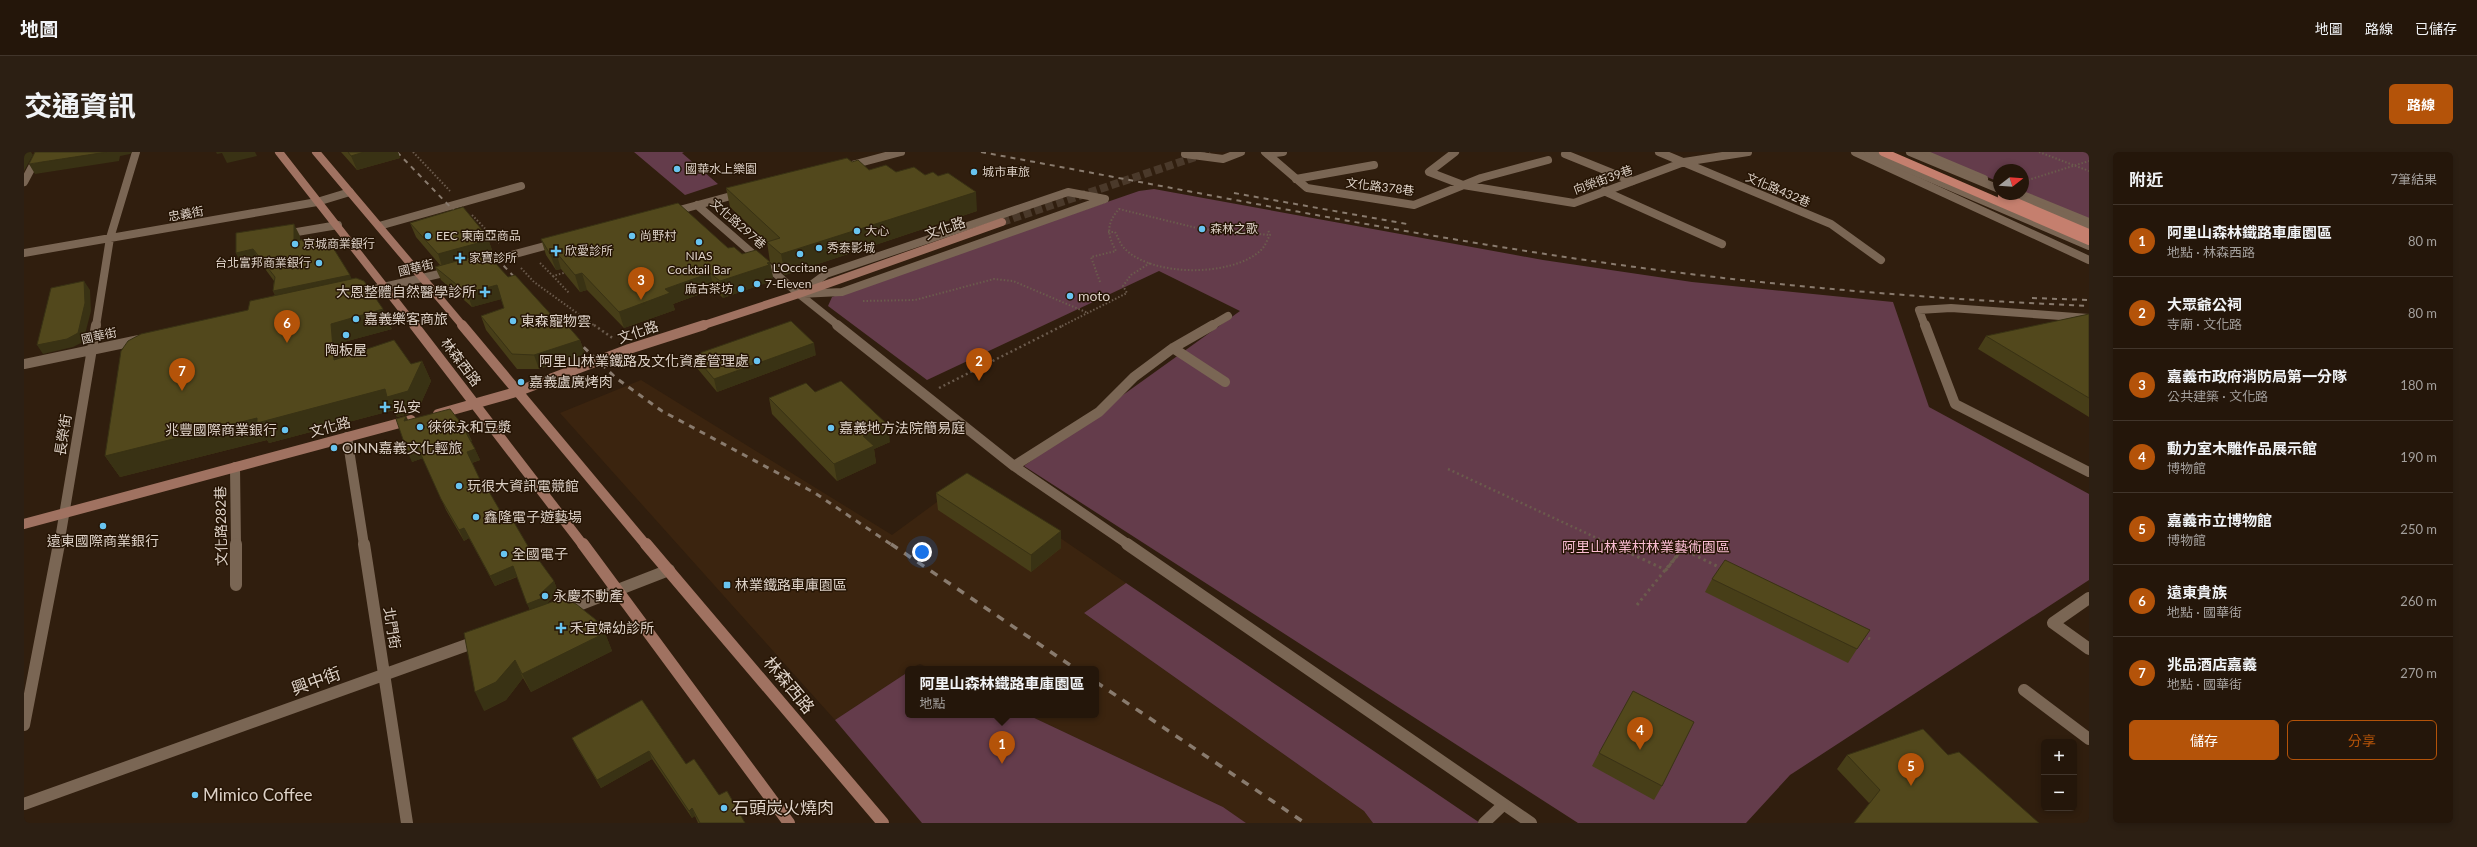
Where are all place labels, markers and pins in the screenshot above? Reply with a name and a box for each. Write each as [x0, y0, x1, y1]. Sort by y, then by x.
place label: 國華水上樂園 [685, 161, 757, 176]
marker: 國華水上樂園 [672, 164, 682, 174]
place label: 城市車旅 [982, 164, 1030, 179]
marker: 城市車旅 [969, 167, 979, 177]
place label: 森林之歌 [1210, 221, 1258, 236]
place label: 大心 [865, 223, 889, 238]
marker: 森林之歌 [1197, 224, 1207, 234]
marker: 大心 [852, 226, 862, 236]
place label: EEC 東南亞商品 [436, 228, 521, 243]
place label: 尚野村 [640, 228, 677, 243]
marker: EEC 東南亞商品 [423, 231, 433, 241]
marker: 尚野村 [627, 231, 637, 241]
place label: 京城商業銀行 [303, 236, 375, 251]
marker: NIAS Cocktail Bar [694, 237, 704, 247]
marker: 京城商業銀行 [290, 239, 300, 249]
place label: 秀泰影城 [827, 240, 875, 255]
place label: 欣愛診所 [565, 243, 613, 258]
marker: 秀泰影城 [814, 243, 824, 253]
marker: 欣愛診所 [550, 245, 562, 257]
place label: NIAS Cocktail Bar [667, 248, 731, 277]
marker: L'Occitane [795, 249, 805, 259]
place label: 家寶診所 [469, 250, 517, 265]
marker: 家寶診所 [454, 252, 466, 264]
place label: 台北富邦商業銀行 [215, 255, 311, 270]
marker: 台北富邦商業銀行 [314, 258, 324, 268]
place label: L'Occitane [773, 260, 827, 275]
pin: 3 [628, 267, 654, 300]
place label: 7-Eleven [765, 276, 811, 291]
marker: 7-Eleven [752, 279, 762, 289]
place label: 麻古茶坊 [685, 281, 733, 296]
place label: 大恩整體自然醫學診所 [336, 283, 476, 300]
marker: 麻古茶坊 [736, 284, 746, 294]
marker: 大恩整體自然醫學診所 [479, 286, 491, 298]
place label: moto [1078, 287, 1110, 304]
marker: moto [1065, 291, 1075, 301]
pin: 6 [274, 310, 300, 343]
place label: 嘉義樂客商旅 [364, 310, 448, 327]
place label: 東森寵物雲 [521, 312, 591, 329]
marker: 嘉義樂客商旅 [351, 314, 361, 324]
marker: 東森寵物雲 [508, 316, 518, 326]
marker: 陶板屋 [341, 330, 351, 340]
place label: 陶板屋 [325, 341, 367, 358]
pin: 2 [966, 348, 992, 381]
place label: 阿里山林業鐵路及文化資產管理處 [539, 352, 749, 369]
marker: 阿里山林業鐵路及文化資產管理處 [752, 356, 762, 366]
pin: 7 [169, 358, 195, 391]
place label: 嘉義盧廣烤肉 [529, 373, 613, 390]
marker: 嘉義盧廣烤肉 [516, 377, 526, 387]
place label: 弘安 [393, 398, 421, 415]
marker: 弘安 [380, 402, 390, 412]
place label: 徠徠永和豆漿 [428, 418, 512, 435]
place label: 嘉義地方法院簡易庭 [839, 419, 965, 436]
place label: 兆豐國際商業銀行 [165, 421, 277, 438]
marker: 徠徠永和豆漿 [415, 422, 425, 432]
marker: 嘉義地方法院簡易庭 [826, 423, 836, 433]
marker: 兆豐國際商業銀行 [280, 425, 290, 435]
place label: OINN嘉義文化輕旅 [342, 439, 463, 456]
marker: OINN嘉義文化輕旅 [329, 443, 339, 453]
place label: 玩很大資訊電競館 [467, 477, 579, 494]
marker: 玩很大資訊電競館 [454, 481, 464, 491]
place label: 鑫隆電子遊藝場 [484, 508, 582, 525]
marker: 鑫隆電子遊藝場 [471, 512, 481, 522]
marker: 遠東國際商業銀行 [98, 521, 108, 531]
place label: 遠東國際商業銀行 [47, 532, 159, 549]
place label: 全國電子 [512, 545, 568, 562]
marker: 全國電子 [499, 549, 509, 559]
place label: 林業鐵路車庫園區 [735, 576, 847, 593]
marker: 林業鐵路車庫園區 [722, 580, 732, 590]
place label: 永慶不動產 [553, 587, 623, 604]
marker: 永慶不動產 [540, 591, 550, 601]
place label: 禾宜婦幼診所 [570, 619, 654, 636]
marker: 禾宜婦幼診所 [555, 622, 567, 634]
pin: 4 [1627, 717, 1653, 750]
pin: 1 [989, 731, 1015, 764]
pin: 5 [1898, 753, 1924, 786]
place label: Mimico Coffee [203, 784, 312, 805]
marker: Mimico Coffee [190, 790, 200, 800]
place label: 石頭炭火燒肉 [732, 797, 834, 818]
marker: 石頭炭火燒肉 [719, 803, 729, 813]

